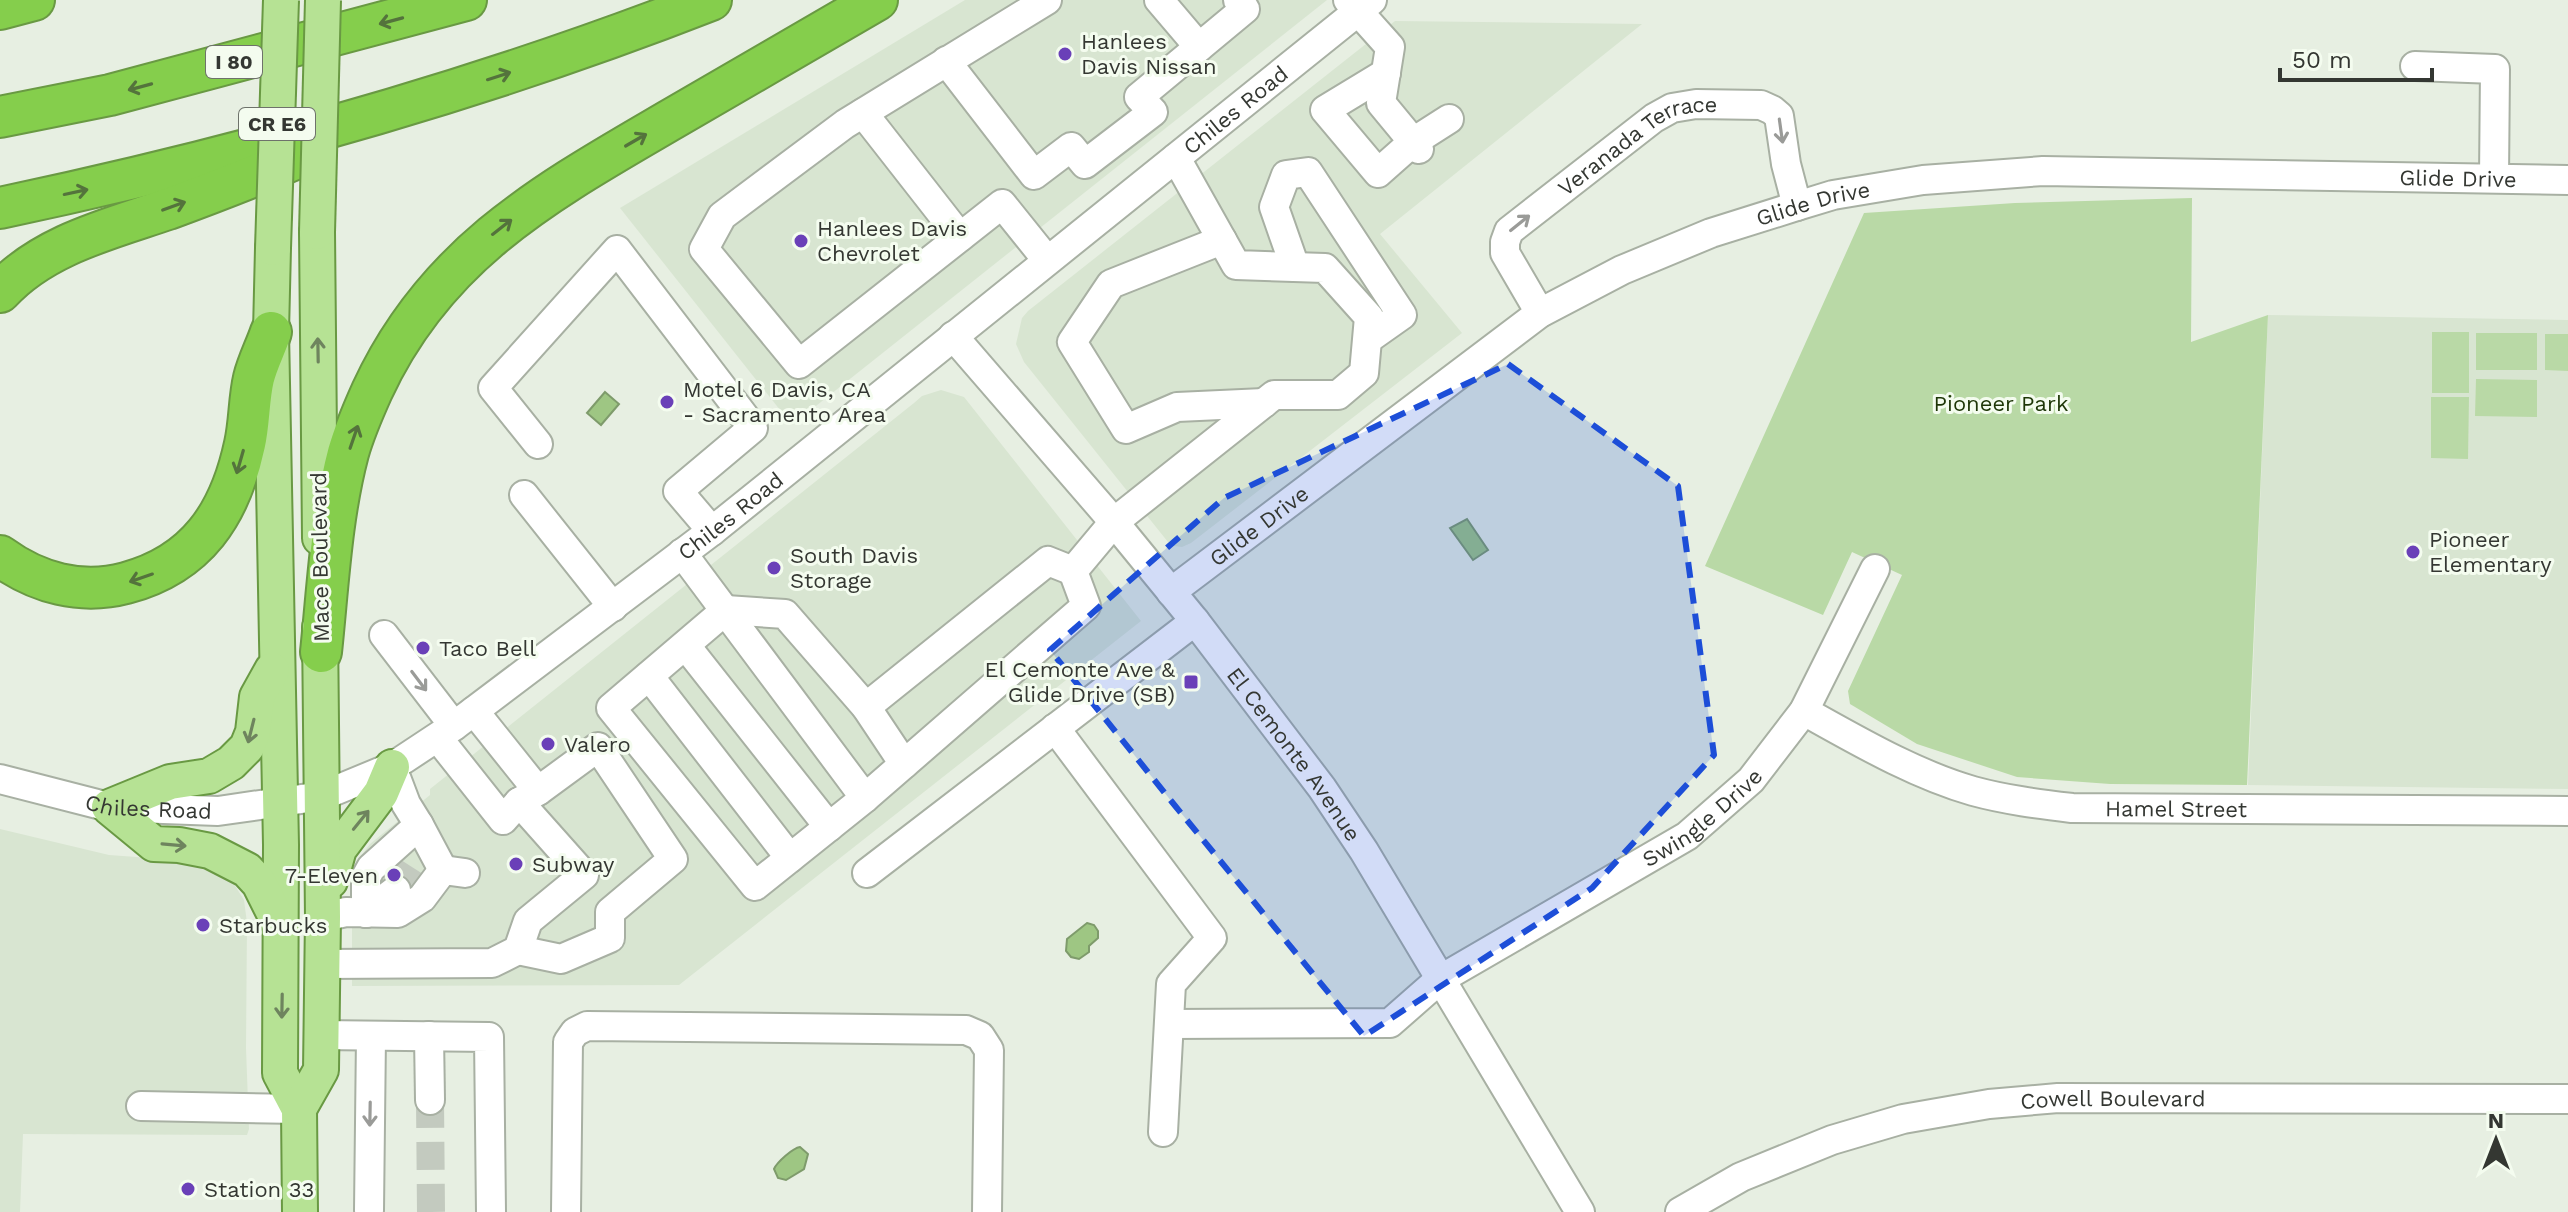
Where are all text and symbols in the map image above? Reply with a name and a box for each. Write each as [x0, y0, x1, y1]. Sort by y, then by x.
one-way arrow [378, 14, 404, 29]
place label: Hanlees Davis Nissan [1081, 29, 1217, 79]
scale bar [2280, 32, 2432, 82]
marker: Hanlees Davis Nissan [1056, 45, 1074, 63]
road number: I 80 [206, 46, 262, 78]
text: 50 m [2292, 46, 2352, 74]
street label: Chiles Road [1178, 60, 1293, 159]
one-way arrow [486, 67, 511, 82]
one-way arrow [127, 80, 153, 95]
street label: Veranada Terrace [1553, 91, 1718, 201]
road number: CR E6 [239, 108, 315, 140]
one-way arrow [1774, 118, 1789, 143]
one-way arrow [624, 132, 647, 148]
street label: Glide Drive [2399, 165, 2517, 192]
street label: Glide Drive [1753, 177, 1872, 231]
one-way arrow [63, 183, 89, 198]
one-way arrow [162, 198, 186, 212]
one-way arrow [1509, 214, 1530, 232]
place label: Hanlees Davis Chevrolet [817, 216, 967, 266]
one-way arrow [491, 219, 512, 236]
marker: Hanlees Davis Chevrolet [792, 232, 810, 250]
one-way arrow [310, 337, 326, 364]
place label: Motel 6 Davis, CA - Sacramento Area [683, 377, 886, 427]
park label: Pioneer Park [1934, 391, 2068, 416]
marker: Motel 6 Davis, CA - Sacramento Area [658, 393, 676, 411]
one-way arrow [347, 424, 362, 449]
one-way arrow [232, 448, 247, 474]
street label: Chiles Road [673, 467, 788, 565]
street label: Mace Boulevard [306, 472, 334, 642]
street label: Glide Drive [1204, 480, 1313, 571]
place label: Pioneer Elementary [2429, 527, 2552, 577]
place label: South Davis Storage [790, 543, 918, 593]
marker: Pioneer Elementary [2404, 543, 2422, 561]
marker: South Davis Storage [765, 559, 783, 577]
one-way arrow [128, 571, 154, 586]
place label: Taco Bell [439, 636, 536, 661]
marker: Taco Bell [414, 639, 432, 657]
place label: El Cemonte Ave & Glide Drive (SB) [984, 657, 1175, 707]
street label: El Cemonte Avenue [1222, 662, 1366, 846]
one-way arrow [410, 670, 427, 691]
marker: El Cemonte Ave & Glide Drive (SB) [1182, 673, 1200, 691]
one-way arrow [243, 717, 258, 743]
place label: Valero [564, 732, 631, 757]
marker: Valero [539, 735, 557, 753]
street label: Swingle Drive [1638, 764, 1767, 872]
street label: Chiles Road [83, 789, 212, 823]
street label: Hamel Street [2105, 796, 2247, 822]
one-way arrow [352, 811, 370, 831]
one-way arrow [160, 838, 186, 853]
place label: Subway [532, 852, 615, 877]
marker: Subway [507, 855, 525, 873]
place label: 7-Eleven [285, 863, 378, 888]
marker: 7-Eleven [385, 866, 403, 884]
place label: Starbucks [219, 913, 327, 938]
marker: Starbucks [194, 916, 212, 934]
one-way arrow [274, 992, 289, 1019]
street label: Cowell Boulevard [2019, 1085, 2205, 1114]
one-way arrow [362, 1100, 378, 1127]
north arrow [2456, 1100, 2536, 1180]
text: N [2488, 1108, 2504, 1133]
place label: Station 33 [204, 1177, 314, 1202]
marker: Station 33 [179, 1180, 197, 1198]

